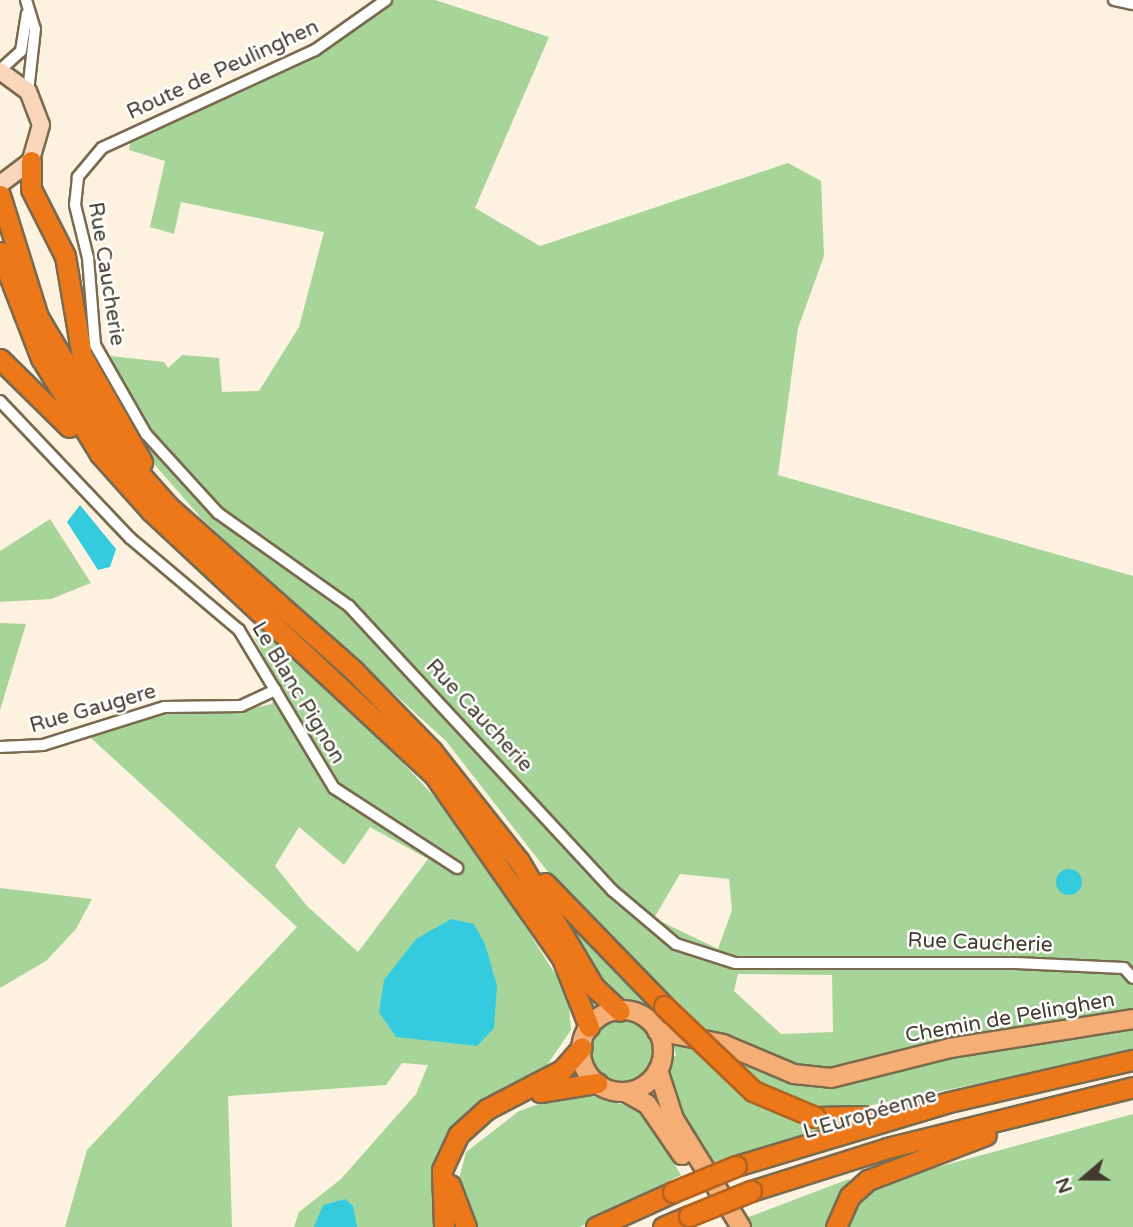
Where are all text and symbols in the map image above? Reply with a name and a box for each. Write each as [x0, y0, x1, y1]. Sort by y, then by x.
street label: Route de Peulinghen [123, 14, 323, 126]
street label: Rue Caucherie [82, 200, 130, 348]
street label: Le Blanc Pignon [246, 617, 350, 769]
street label: Rue Caucherie [420, 654, 538, 778]
street label: Rue Gaugere [27, 679, 159, 739]
street label: Rue Caucherie [907, 928, 1053, 958]
street label: Chemin de Pelinghen [903, 987, 1117, 1049]
street label: L'Européenne [800, 1083, 940, 1145]
north arrow [1049, 1143, 1119, 1213]
text: N [1051, 1174, 1077, 1196]

